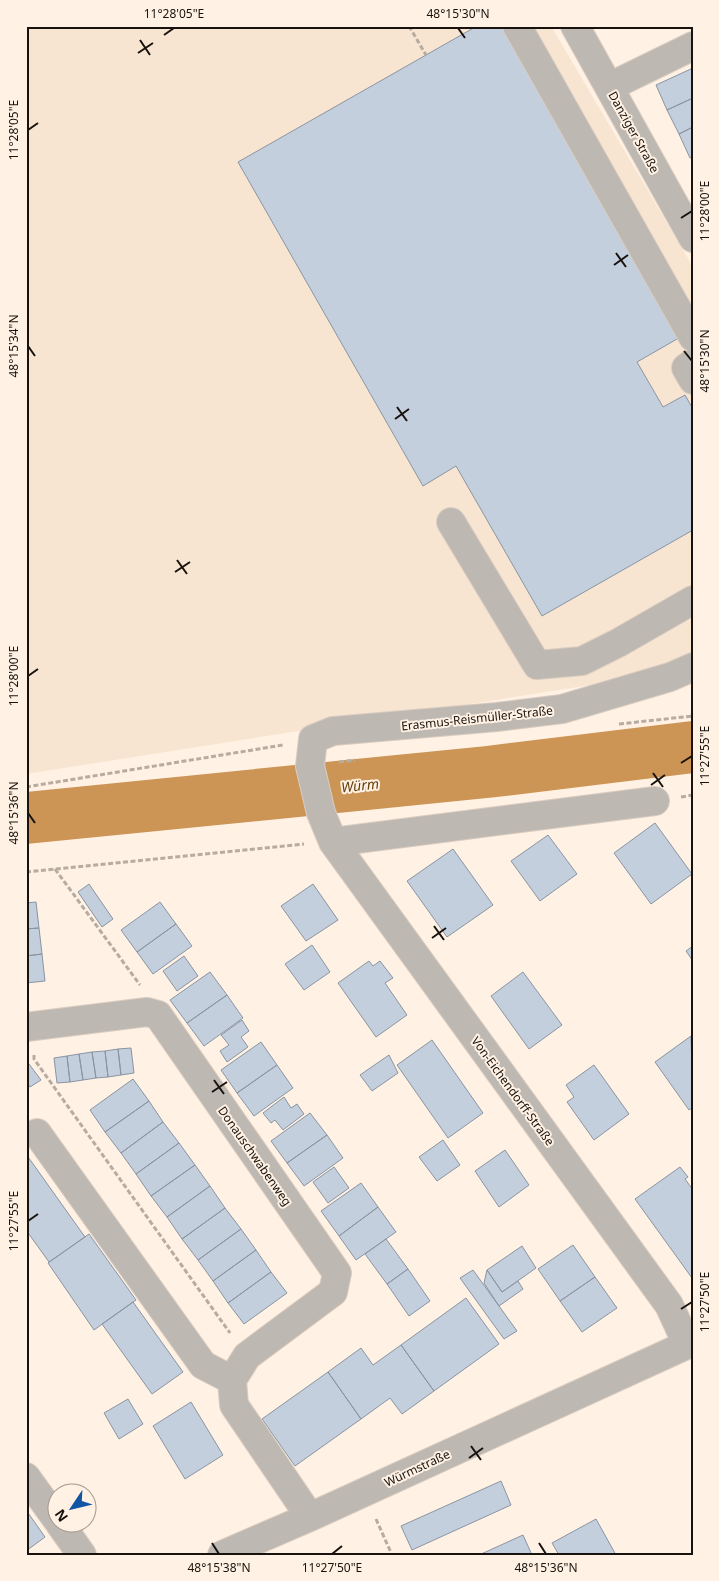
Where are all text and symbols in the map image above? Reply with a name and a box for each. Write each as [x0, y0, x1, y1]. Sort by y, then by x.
text: 11°28'05"E [144, 5, 204, 22]
text: 48°15'30"N [426, 5, 490, 22]
street label: Danziger Straße [605, 88, 664, 176]
text: 11°28'05"E [5, 100, 22, 160]
text: 11°28'00"E [696, 181, 713, 241]
text: 48°15'34"N [5, 314, 22, 378]
text: 48°15'30"N [696, 329, 713, 393]
text: 11°28'00"E [5, 646, 22, 706]
street label: Erasmus-Reismüller-Straße [400, 702, 554, 734]
text: 11°27'55"E [696, 726, 713, 786]
water label: Würm [340, 774, 380, 796]
text: 48°15'36"N [5, 781, 22, 845]
street label: Von-Eichendorff-Straße [468, 1033, 559, 1149]
street label: Donauschwabenweg [214, 1103, 296, 1209]
text: 11°27'55"E [5, 1191, 22, 1251]
text: 11°27'50"E [696, 1272, 713, 1332]
street label: Würmstraße [381, 1445, 453, 1491]
north arrow [48, 1484, 98, 1534]
text: N [50, 1506, 72, 1526]
text: 48°15'38"N [187, 1559, 251, 1576]
text: 11°27'50"E [302, 1559, 362, 1576]
text: 48°15'36"N [514, 1559, 578, 1576]

